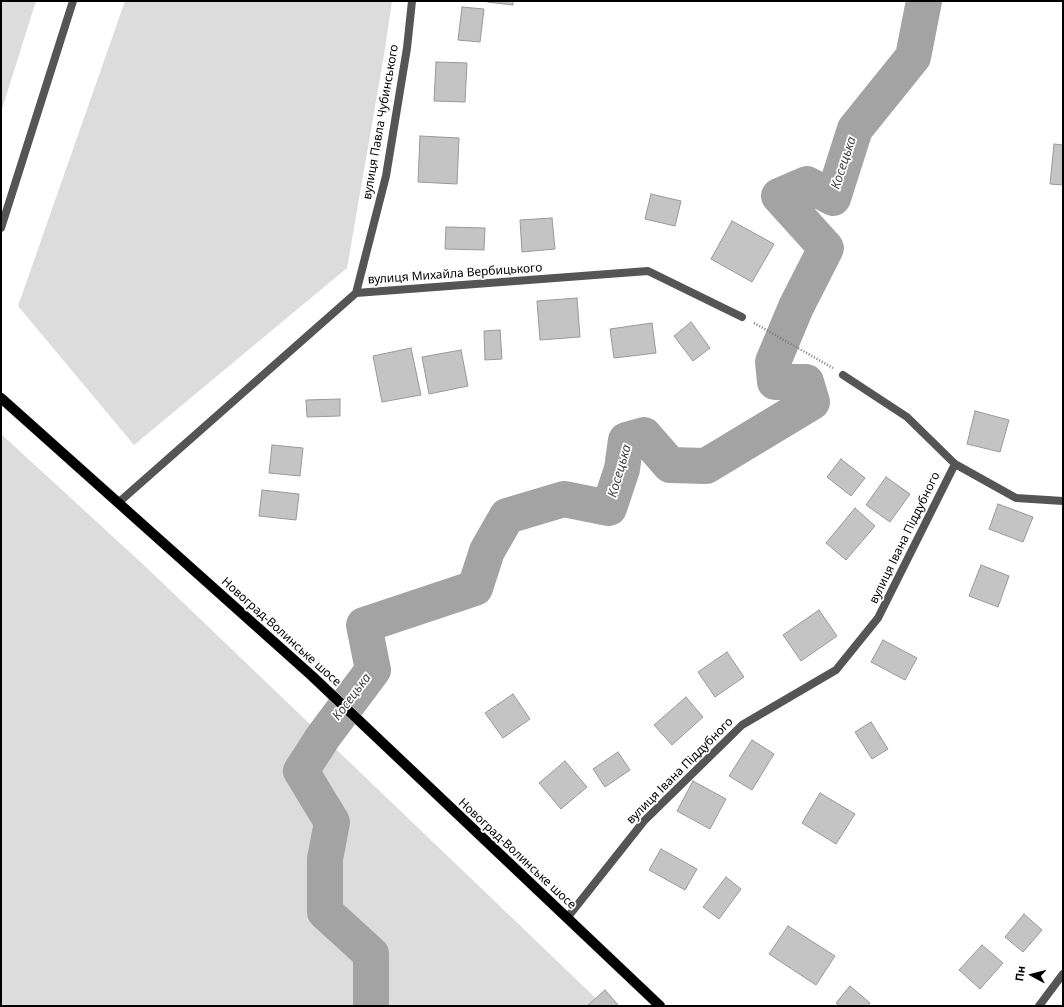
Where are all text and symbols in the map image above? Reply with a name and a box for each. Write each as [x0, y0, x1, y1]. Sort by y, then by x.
street label: вулиця Павла Чубинського [360, 43, 402, 201]
water label: Косецька [828, 135, 860, 191]
street label: вулиця Михайла Вербицького [367, 261, 543, 287]
water label: Косецька [605, 443, 635, 499]
street label: вулиця Івана Піддубного [867, 470, 943, 606]
street label: Новоград-Волинське шосе [218, 575, 344, 689]
water label: Косецька [329, 671, 375, 723]
street label: вулиця Івана Піддубного [624, 715, 736, 827]
street label: Новоград-Волинське шосе [455, 796, 579, 912]
north arrow [1012, 955, 1052, 995]
text: Пн [1011, 965, 1028, 982]

